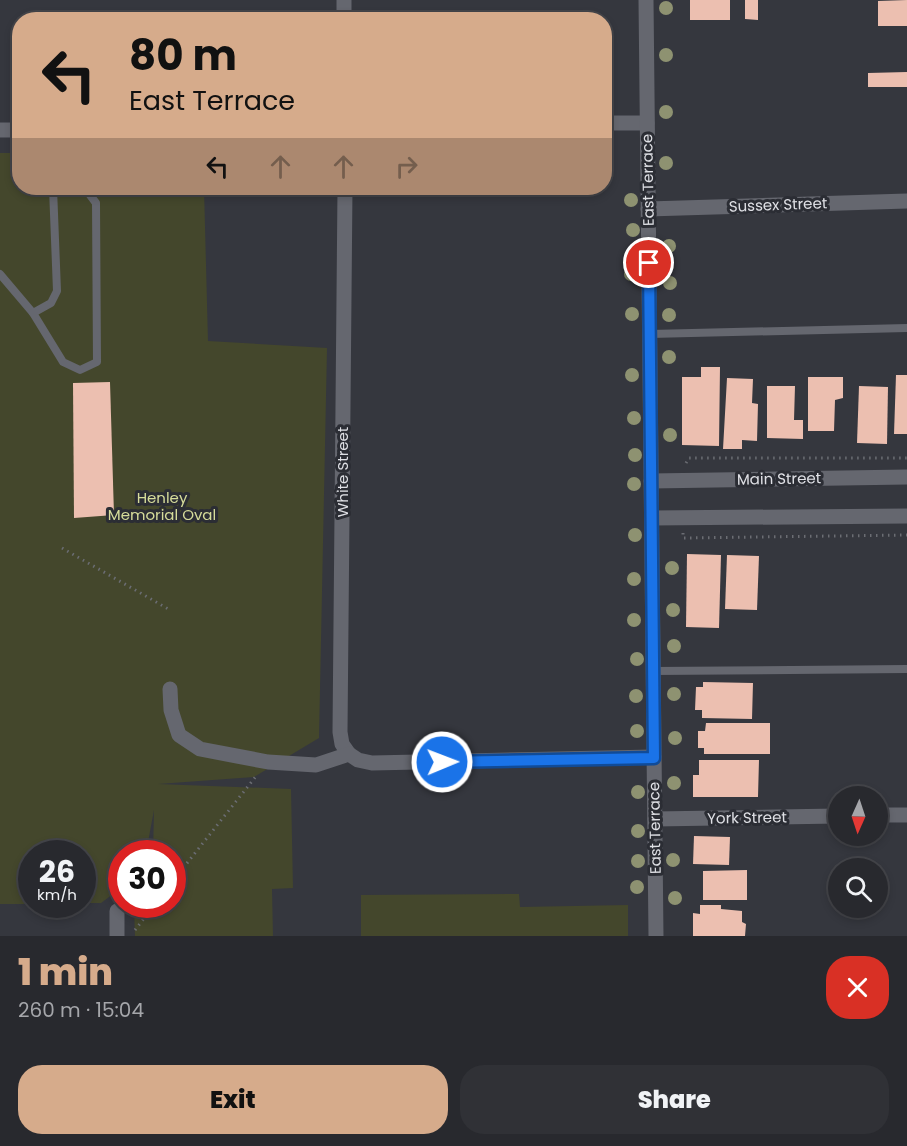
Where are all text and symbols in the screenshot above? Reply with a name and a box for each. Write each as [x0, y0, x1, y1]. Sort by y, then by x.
text: 80 m [129, 26, 237, 85]
icon: left [30, 36, 108, 114]
text: East Terrace [129, 82, 295, 119]
street label: East Terrace [636, 134, 659, 226]
icon: left [201, 150, 234, 183]
icon: ahead [264, 150, 297, 183]
icon: ahead [327, 150, 360, 183]
icon: right [390, 150, 423, 183]
street label: Sussex Street [728, 192, 828, 217]
pin [623, 237, 674, 288]
icon: arrive [632, 246, 665, 279]
street label: White Street [332, 427, 353, 517]
street label: Main Street [737, 467, 821, 490]
park label: Henley Memorial Oval [108, 487, 216, 525]
position arrow [410, 730, 474, 794]
street label: East Terrace [643, 782, 666, 874]
north arrow [828, 786, 888, 846]
map controls [828, 786, 888, 918]
street label: York Street [707, 806, 787, 829]
speed limit sign: 30 [108, 840, 186, 918]
text: 26 [39, 850, 75, 893]
button: search [828, 858, 888, 918]
text: km/h [37, 884, 77, 905]
text: 1 min [18, 947, 113, 998]
button: close [826, 956, 889, 1019]
text: 260 m · 15:04 [18, 996, 144, 1024]
button: Exit [18, 1065, 448, 1134]
button: Share [460, 1065, 889, 1134]

